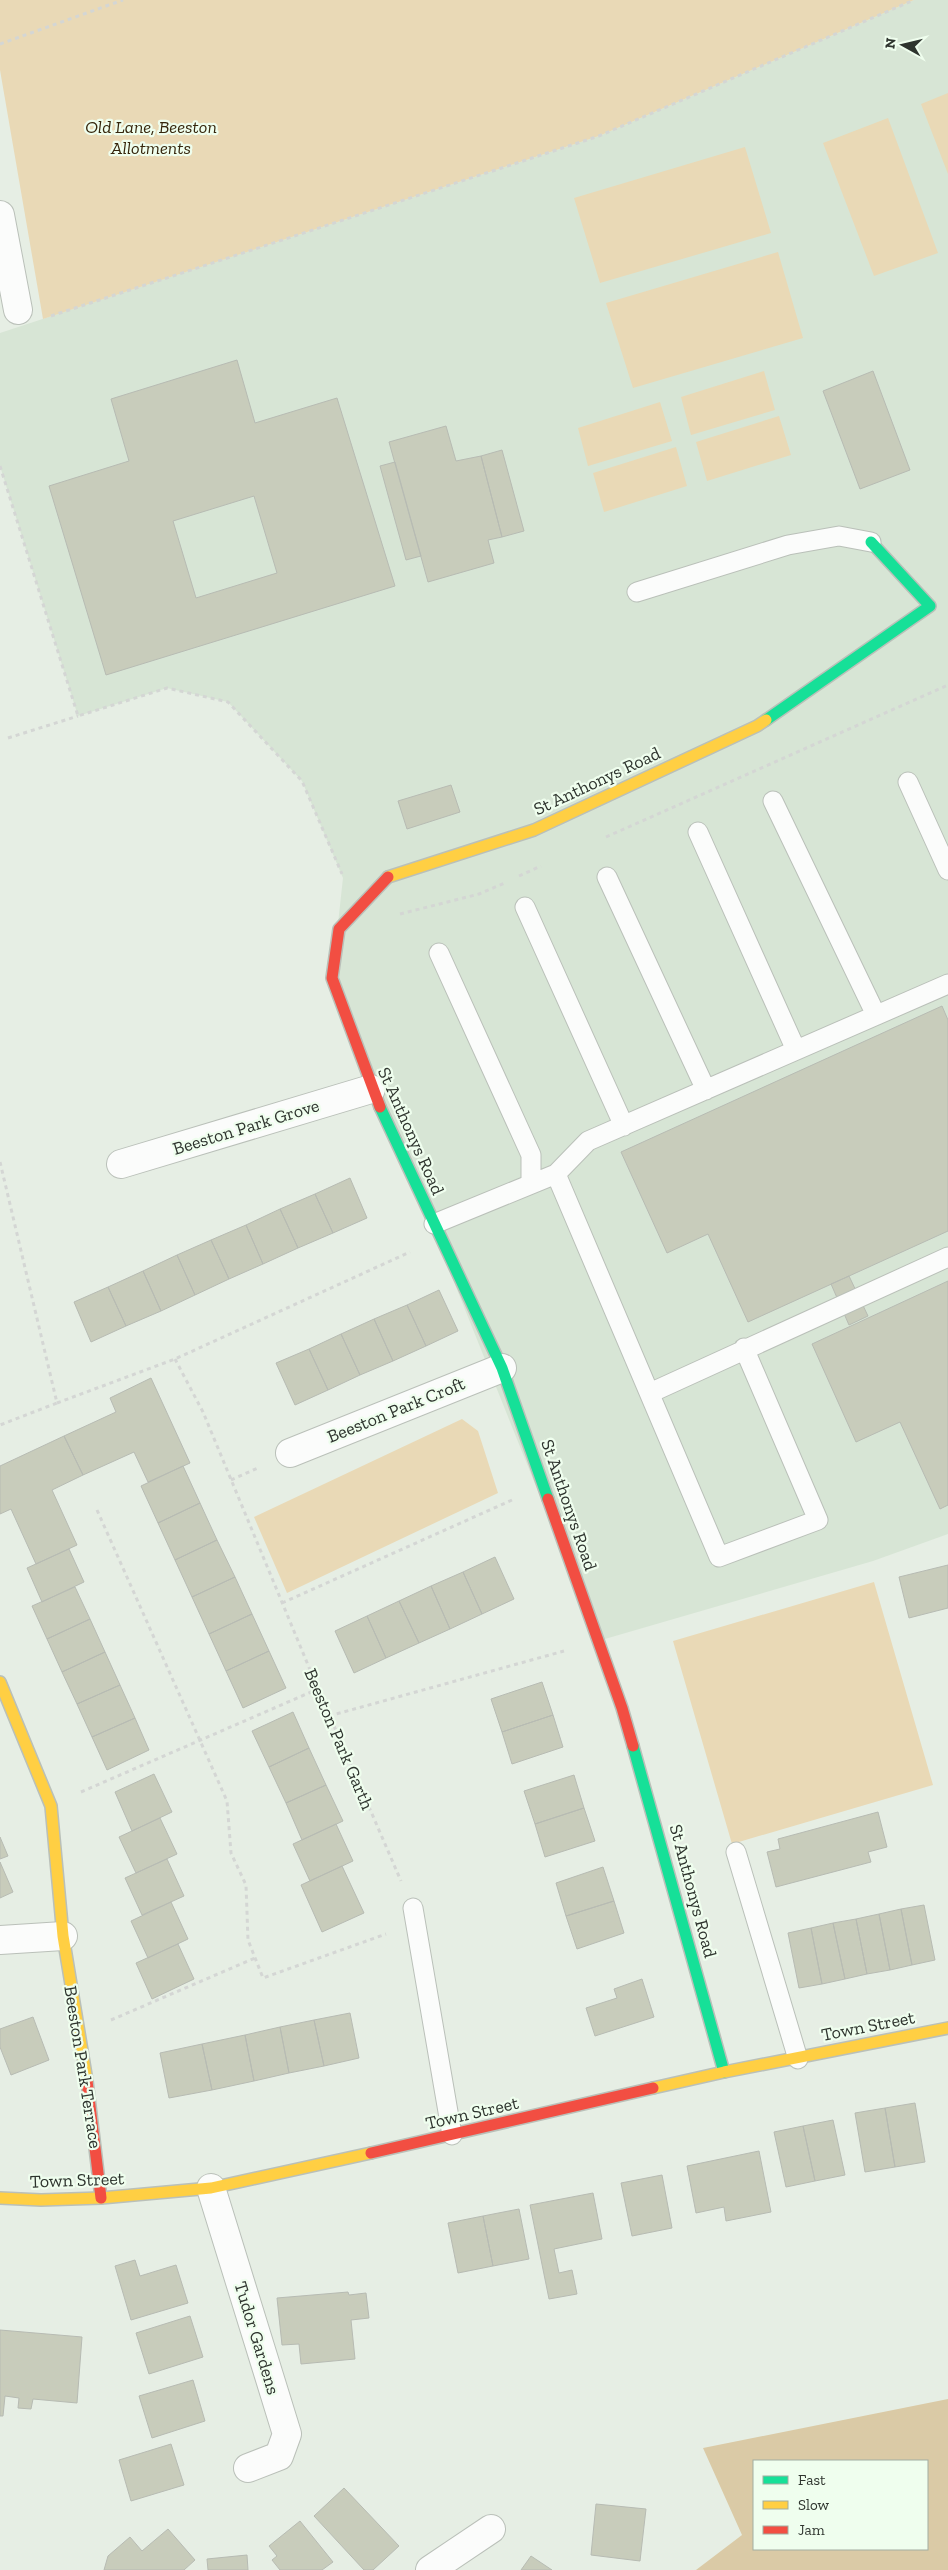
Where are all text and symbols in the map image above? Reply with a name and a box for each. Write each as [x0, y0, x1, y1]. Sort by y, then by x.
north arrow [878, 20, 928, 70]
text: N [881, 36, 900, 50]
park label: Old Lane, Beeston Allotments [85, 116, 217, 159]
street label: St Anthonys Road [530, 742, 664, 820]
street label: St Anthonys Road [373, 1064, 449, 1198]
street label: Beeston Park Grove [170, 1094, 322, 1160]
street label: Beeston Park Croft [324, 1372, 468, 1448]
street label: St Anthonys Road [536, 1436, 602, 1574]
street label: Beeston Park Garth [299, 1665, 379, 1813]
street label: St Anthonys Road [665, 1822, 721, 1960]
street label: Beeston Park Terrace [59, 1984, 107, 2150]
street label: Town Street [819, 2006, 917, 2046]
street label: Town Street [423, 2092, 521, 2134]
street label: Town Street [29, 2167, 125, 2193]
street label: Tudor Gardens [229, 2279, 285, 2397]
legend [753, 2460, 928, 2550]
text: Fast [798, 2471, 826, 2489]
text: Slow [798, 2496, 830, 2514]
text: Jam [798, 2521, 825, 2539]

